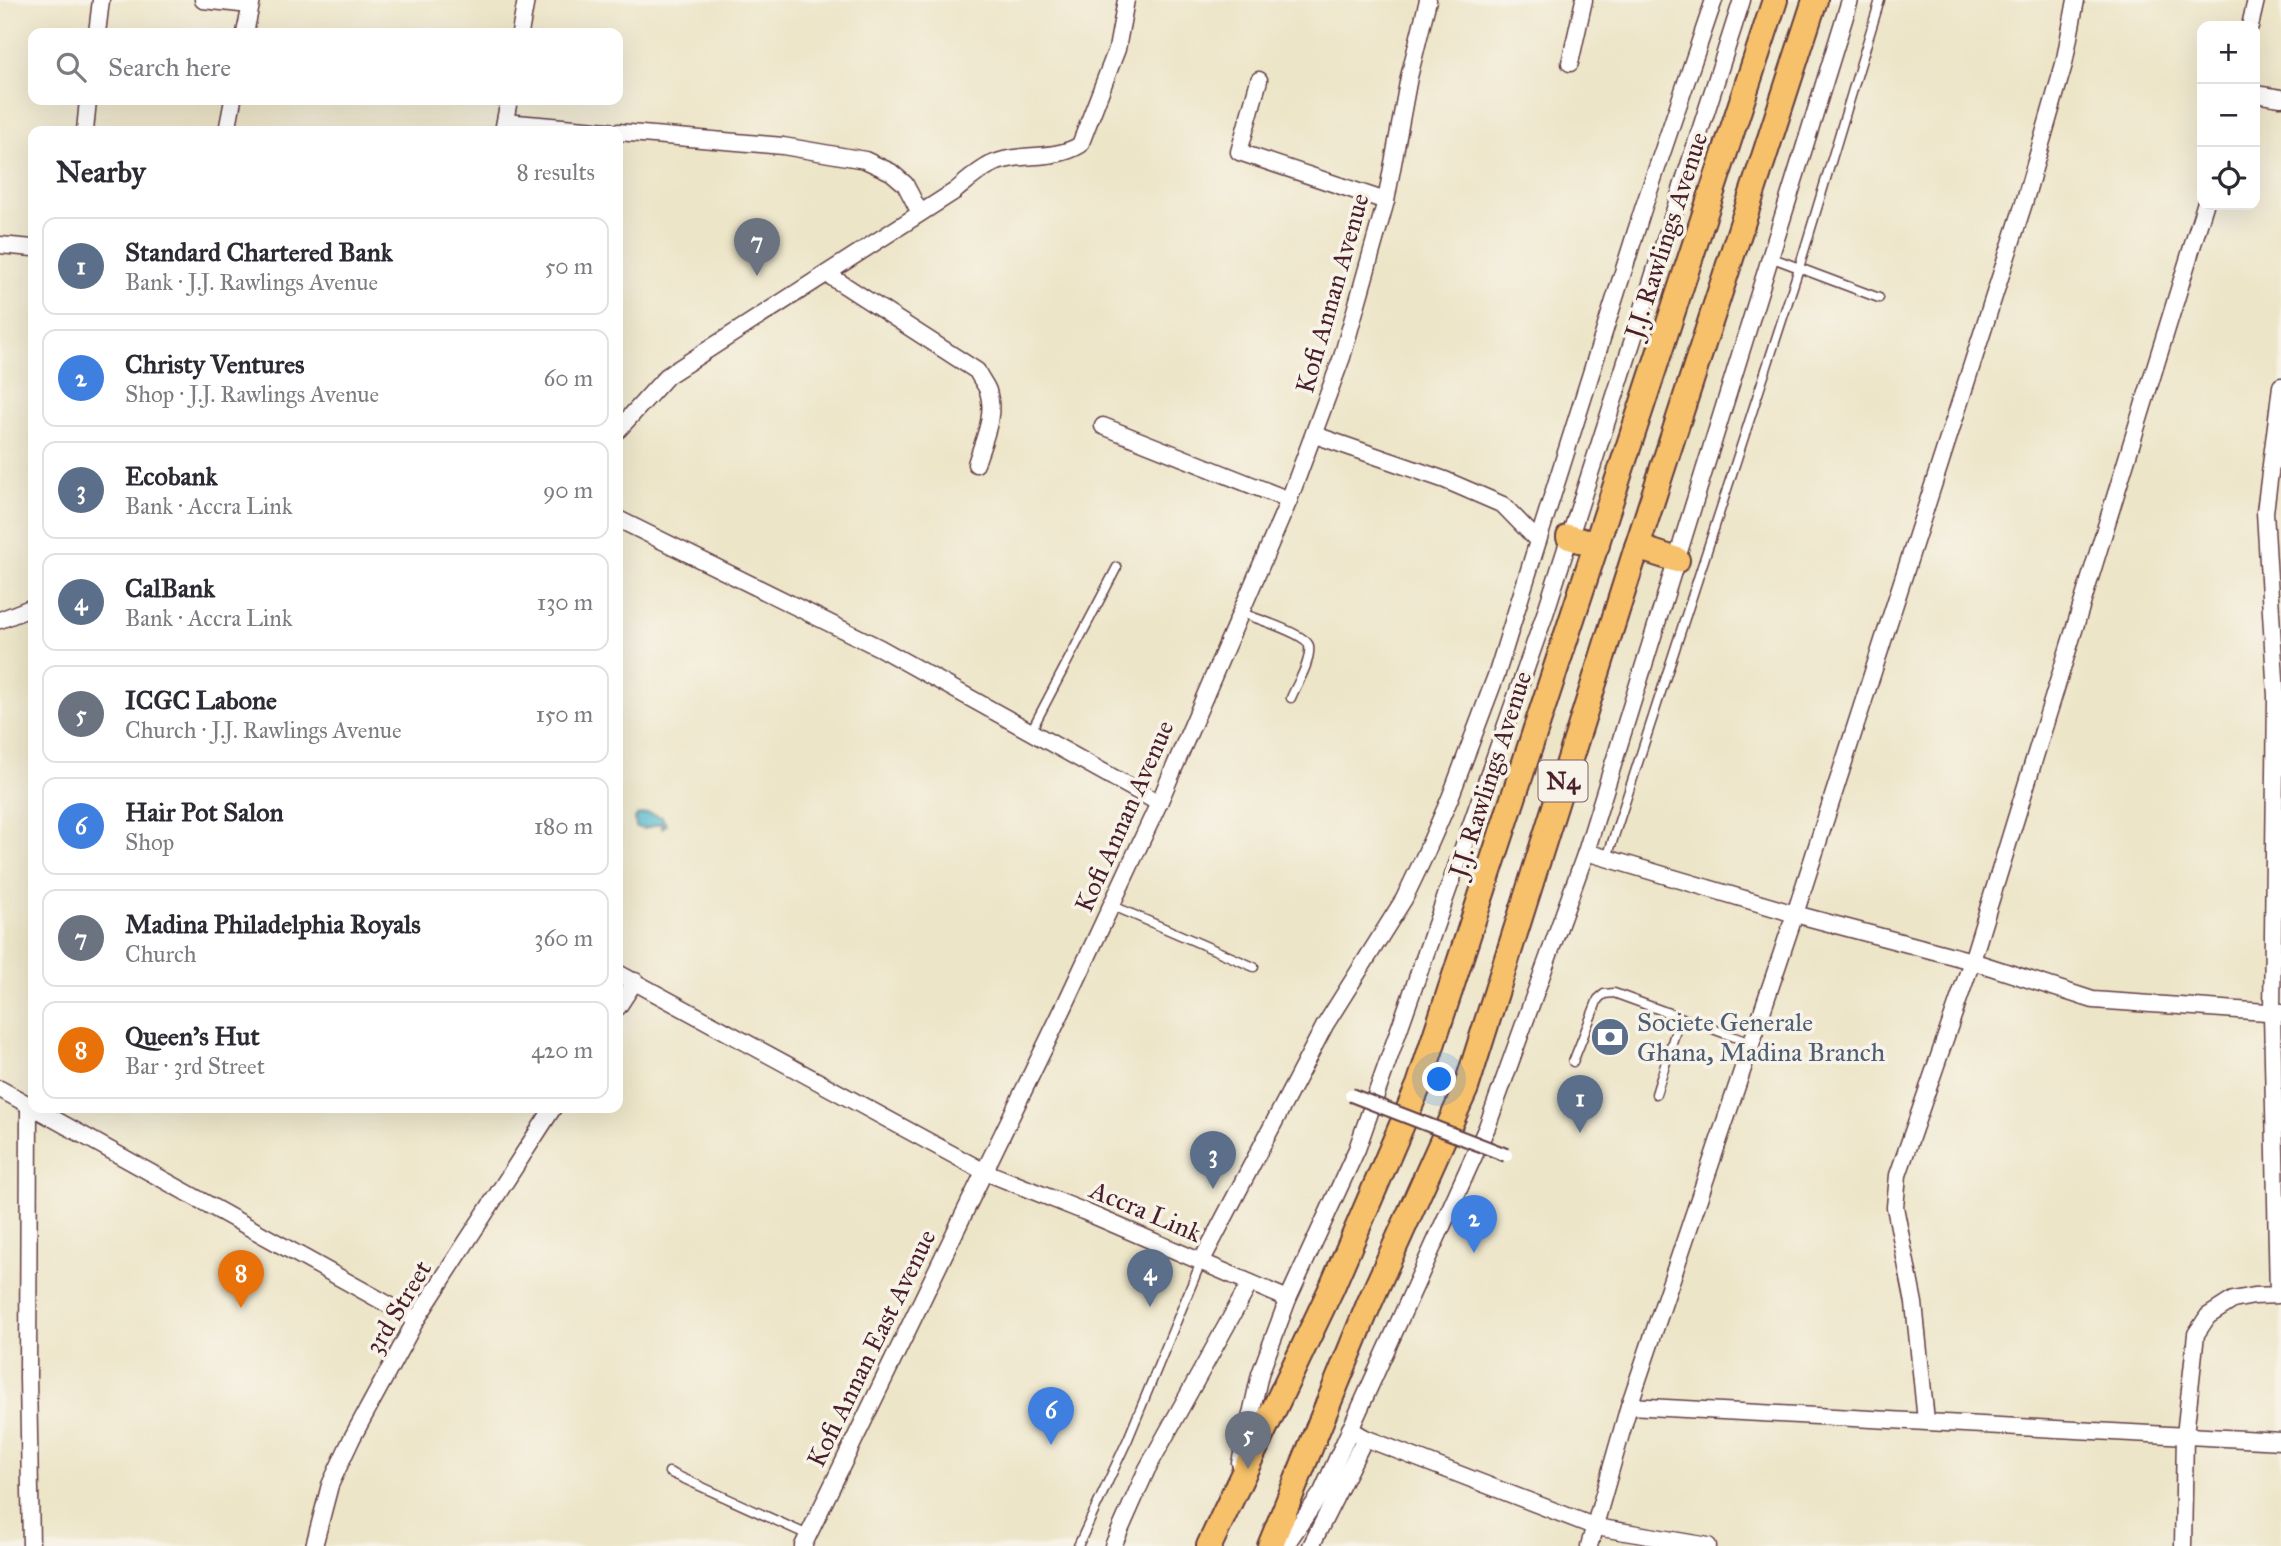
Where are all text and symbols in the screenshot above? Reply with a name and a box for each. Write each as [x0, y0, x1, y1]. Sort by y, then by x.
map controls [2197, 21, 2260, 210]
button: + [2197, 21, 2260, 84]
search box [28, 28, 623, 105]
icon: search [52, 48, 90, 86]
text: Search here [108, 51, 231, 83]
button: − [2197, 84, 2260, 147]
street label: J.J. Rawlings Avenue [1617, 128, 1714, 345]
button: locate [2197, 147, 2260, 210]
text: Nearby [56, 154, 146, 190]
text: 8 results [516, 158, 595, 186]
street label: Kofi Annan Avenue [1288, 189, 1376, 397]
pin: 7 [734, 218, 780, 276]
text: Standard Chartered Bank [125, 236, 393, 268]
text: 1 [76, 252, 86, 280]
text: 50 m [545, 252, 593, 280]
text: Bank · J.J. Rawlings Avenue [125, 268, 378, 296]
text: Christy Ventures [125, 348, 305, 380]
text: 2 [75, 364, 87, 392]
text: 60 m [544, 364, 593, 392]
text: Shop · J.J. Rawlings Avenue [125, 380, 379, 408]
text: Ecobank [125, 460, 218, 492]
text: 3 [76, 476, 86, 504]
text: 90 m [543, 476, 593, 504]
text: Bank · Accra Link [125, 492, 292, 520]
text: CalBank [125, 572, 215, 604]
text: 4 [75, 588, 87, 616]
text: 130 m [537, 588, 593, 616]
text: Bank · Accra Link [125, 604, 292, 632]
street label: J.J. Rawlings Avenue [1441, 667, 1538, 884]
text: ICGC Labone [125, 684, 277, 716]
text: 5 [76, 700, 86, 728]
text: 150 m [536, 700, 593, 728]
street label: Kofi Annan Avenue [1067, 715, 1181, 917]
text: Church · J.J. Rawlings Avenue [125, 716, 402, 744]
road number: N4 [1538, 760, 1588, 802]
text: Hair Pot Salon [125, 796, 284, 828]
text: 6 [75, 812, 87, 840]
text: 180 m [534, 812, 593, 840]
text: Shop [125, 828, 174, 856]
text: Madina Philadelphia Royals [125, 908, 421, 940]
text: 7 [75, 924, 87, 952]
text: 360 m [534, 924, 593, 952]
text: Church [125, 940, 197, 968]
place label: Societe Generale Ghana, Madina Branch [1637, 1006, 1886, 1068]
bank icon: Societe Generale Ghana, Madina Branch [1589, 1016, 1631, 1058]
text: Queen's Hut [125, 1020, 260, 1052]
text: 8 [75, 1036, 87, 1064]
text: 420 m [531, 1036, 593, 1064]
text: Bar · 3rd Street [125, 1052, 265, 1080]
your location [1422, 1062, 1456, 1096]
pin: 1 [1557, 1075, 1603, 1133]
pin: 3 [1190, 1131, 1236, 1189]
street label: Accra Link [1084, 1173, 1207, 1249]
pin: 2 [1451, 1195, 1497, 1253]
street label: Kofi Annan East Avenue [800, 1224, 943, 1472]
pin: 4 [1127, 1249, 1173, 1307]
pin: 8 [218, 1250, 264, 1308]
street label: 3rd Street [358, 1254, 438, 1360]
pin: 6 [1028, 1387, 1074, 1445]
pin: 5 [1225, 1411, 1271, 1469]

